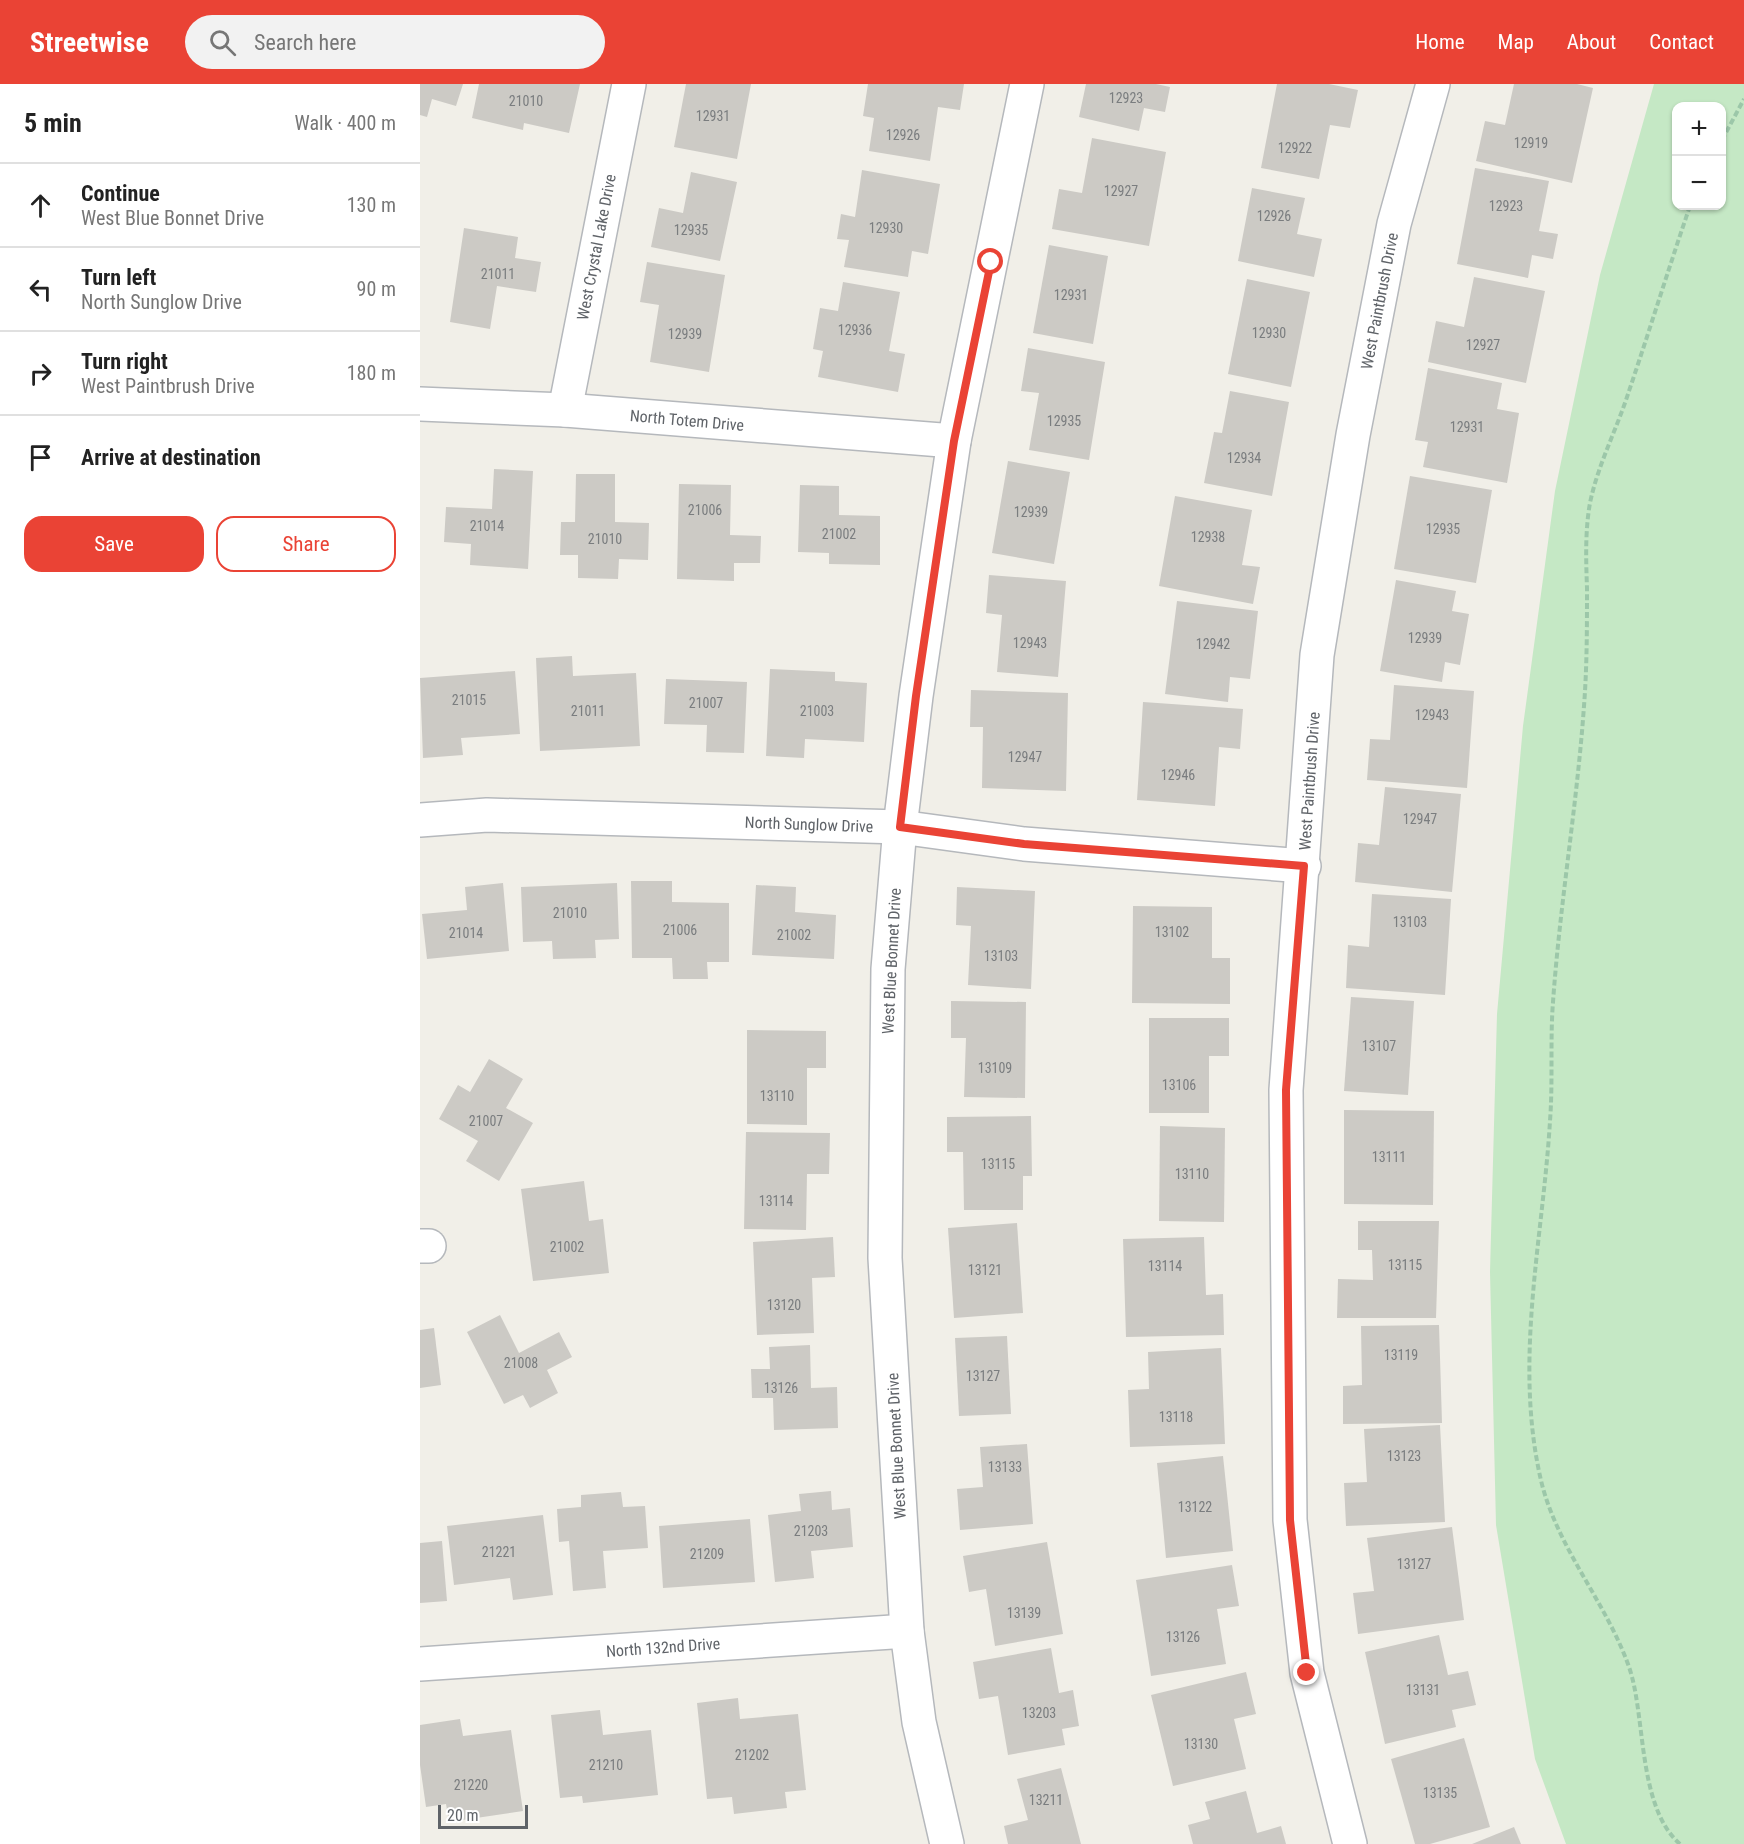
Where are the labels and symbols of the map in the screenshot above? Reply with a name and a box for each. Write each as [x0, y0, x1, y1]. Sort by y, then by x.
house number: 12923 [1109, 90, 1143, 106]
house number: 21010 [509, 93, 543, 109]
house number: 12931 [696, 108, 730, 124]
house number: 12926 [886, 127, 920, 143]
house number: 12919 [1514, 135, 1548, 151]
house number: 12922 [1278, 140, 1312, 156]
street label: West Crystal Lake Drive [573, 172, 620, 322]
house number: 12927 [1104, 183, 1138, 199]
house number: 12923 [1489, 198, 1523, 214]
house number: 12926 [1257, 208, 1291, 224]
house number: 12930 [869, 220, 903, 236]
house number: 12935 [674, 222, 708, 238]
street label: West Paintbrush Drive [1357, 231, 1402, 371]
route start [977, 248, 1003, 274]
house number: 21011 [481, 266, 515, 282]
house number: 12931 [1054, 287, 1088, 303]
house number: 12936 [838, 322, 872, 338]
house number: 12930 [1252, 325, 1286, 341]
house number: 12939 [668, 326, 702, 342]
house number: 12927 [1466, 337, 1500, 353]
street label: North Totem Drive [629, 406, 745, 435]
house number: 12935 [1047, 413, 1081, 429]
house number: 12931 [1450, 419, 1484, 435]
house number: 12934 [1227, 450, 1261, 466]
house number: 21006 [688, 502, 722, 518]
house number: 12939 [1014, 504, 1048, 520]
house number: 21014 [470, 518, 504, 534]
house number: 12935 [1426, 521, 1460, 537]
house number: 21002 [822, 526, 856, 542]
house number: 12938 [1191, 529, 1225, 545]
house number: 21010 [588, 531, 622, 547]
house number: 12939 [1408, 630, 1442, 646]
house number: 12943 [1013, 635, 1047, 651]
house number: 12942 [1196, 636, 1230, 652]
house number: 21015 [452, 692, 486, 708]
house number: 21007 [689, 695, 723, 711]
house number: 21011 [571, 703, 605, 719]
house number: 21003 [800, 703, 834, 719]
house number: 12943 [1415, 707, 1449, 723]
street label: West Paintbrush Drive [1295, 711, 1324, 851]
house number: 12947 [1008, 749, 1042, 765]
house number: 12946 [1161, 767, 1195, 783]
house number: 12947 [1403, 811, 1437, 827]
street label: North Sunglow Drive [744, 813, 874, 836]
street label: West Blue Bonnet Drive [878, 887, 905, 1035]
house number: 21010 [553, 905, 587, 921]
house number: 13103 [1393, 914, 1427, 930]
house number: 21006 [663, 922, 697, 938]
house number: 13102 [1155, 924, 1189, 940]
house number: 21014 [449, 925, 483, 941]
house number: 21002 [777, 927, 811, 943]
house number: 13103 [984, 948, 1018, 964]
house number: 13107 [1362, 1038, 1396, 1054]
house number: 13109 [978, 1060, 1012, 1076]
house number: 13106 [1162, 1077, 1196, 1093]
house number: 13110 [760, 1088, 794, 1104]
house number: 21007 [469, 1113, 503, 1129]
house number: 13111 [1372, 1149, 1406, 1165]
house number: 13115 [981, 1156, 1015, 1172]
house number: 13110 [1175, 1166, 1209, 1182]
house number: 13114 [759, 1193, 793, 1209]
house number: 21002 [550, 1239, 584, 1255]
house number: 13115 [1388, 1257, 1422, 1273]
house number: 13114 [1148, 1258, 1182, 1274]
house number: 13121 [968, 1262, 1002, 1278]
house number: 13120 [767, 1297, 801, 1313]
house number: 13119 [1384, 1347, 1418, 1363]
house number: 21008 [504, 1355, 538, 1371]
house number: 13127 [966, 1368, 1000, 1384]
street label: West Blue Bonnet Drive [883, 1372, 910, 1520]
house number: 13126 [764, 1380, 798, 1396]
house number: 13118 [1159, 1409, 1193, 1425]
house number: 13123 [1387, 1448, 1421, 1464]
house number: 13133 [988, 1459, 1022, 1475]
house number: 13122 [1178, 1499, 1212, 1515]
house number: 21203 [794, 1523, 828, 1539]
house number: 21221 [482, 1544, 516, 1560]
house number: 21209 [690, 1546, 724, 1562]
house number: 13127 [1397, 1556, 1431, 1572]
house number: 13139 [1007, 1605, 1041, 1621]
house number: 13126 [1166, 1629, 1200, 1645]
street label: North 132nd Drive [605, 1634, 721, 1661]
route end [1293, 1659, 1319, 1685]
house number: 13131 [1406, 1682, 1440, 1698]
house number: 13203 [1022, 1705, 1056, 1721]
house number: 13130 [1184, 1736, 1218, 1752]
house number: 21202 [735, 1747, 769, 1763]
house number: 21210 [589, 1757, 623, 1773]
house number: 21220 [454, 1777, 488, 1793]
house number: 13135 [1423, 1785, 1457, 1801]
house number: 13211 [1029, 1792, 1063, 1808]
scale bar [438, 1802, 528, 1830]

